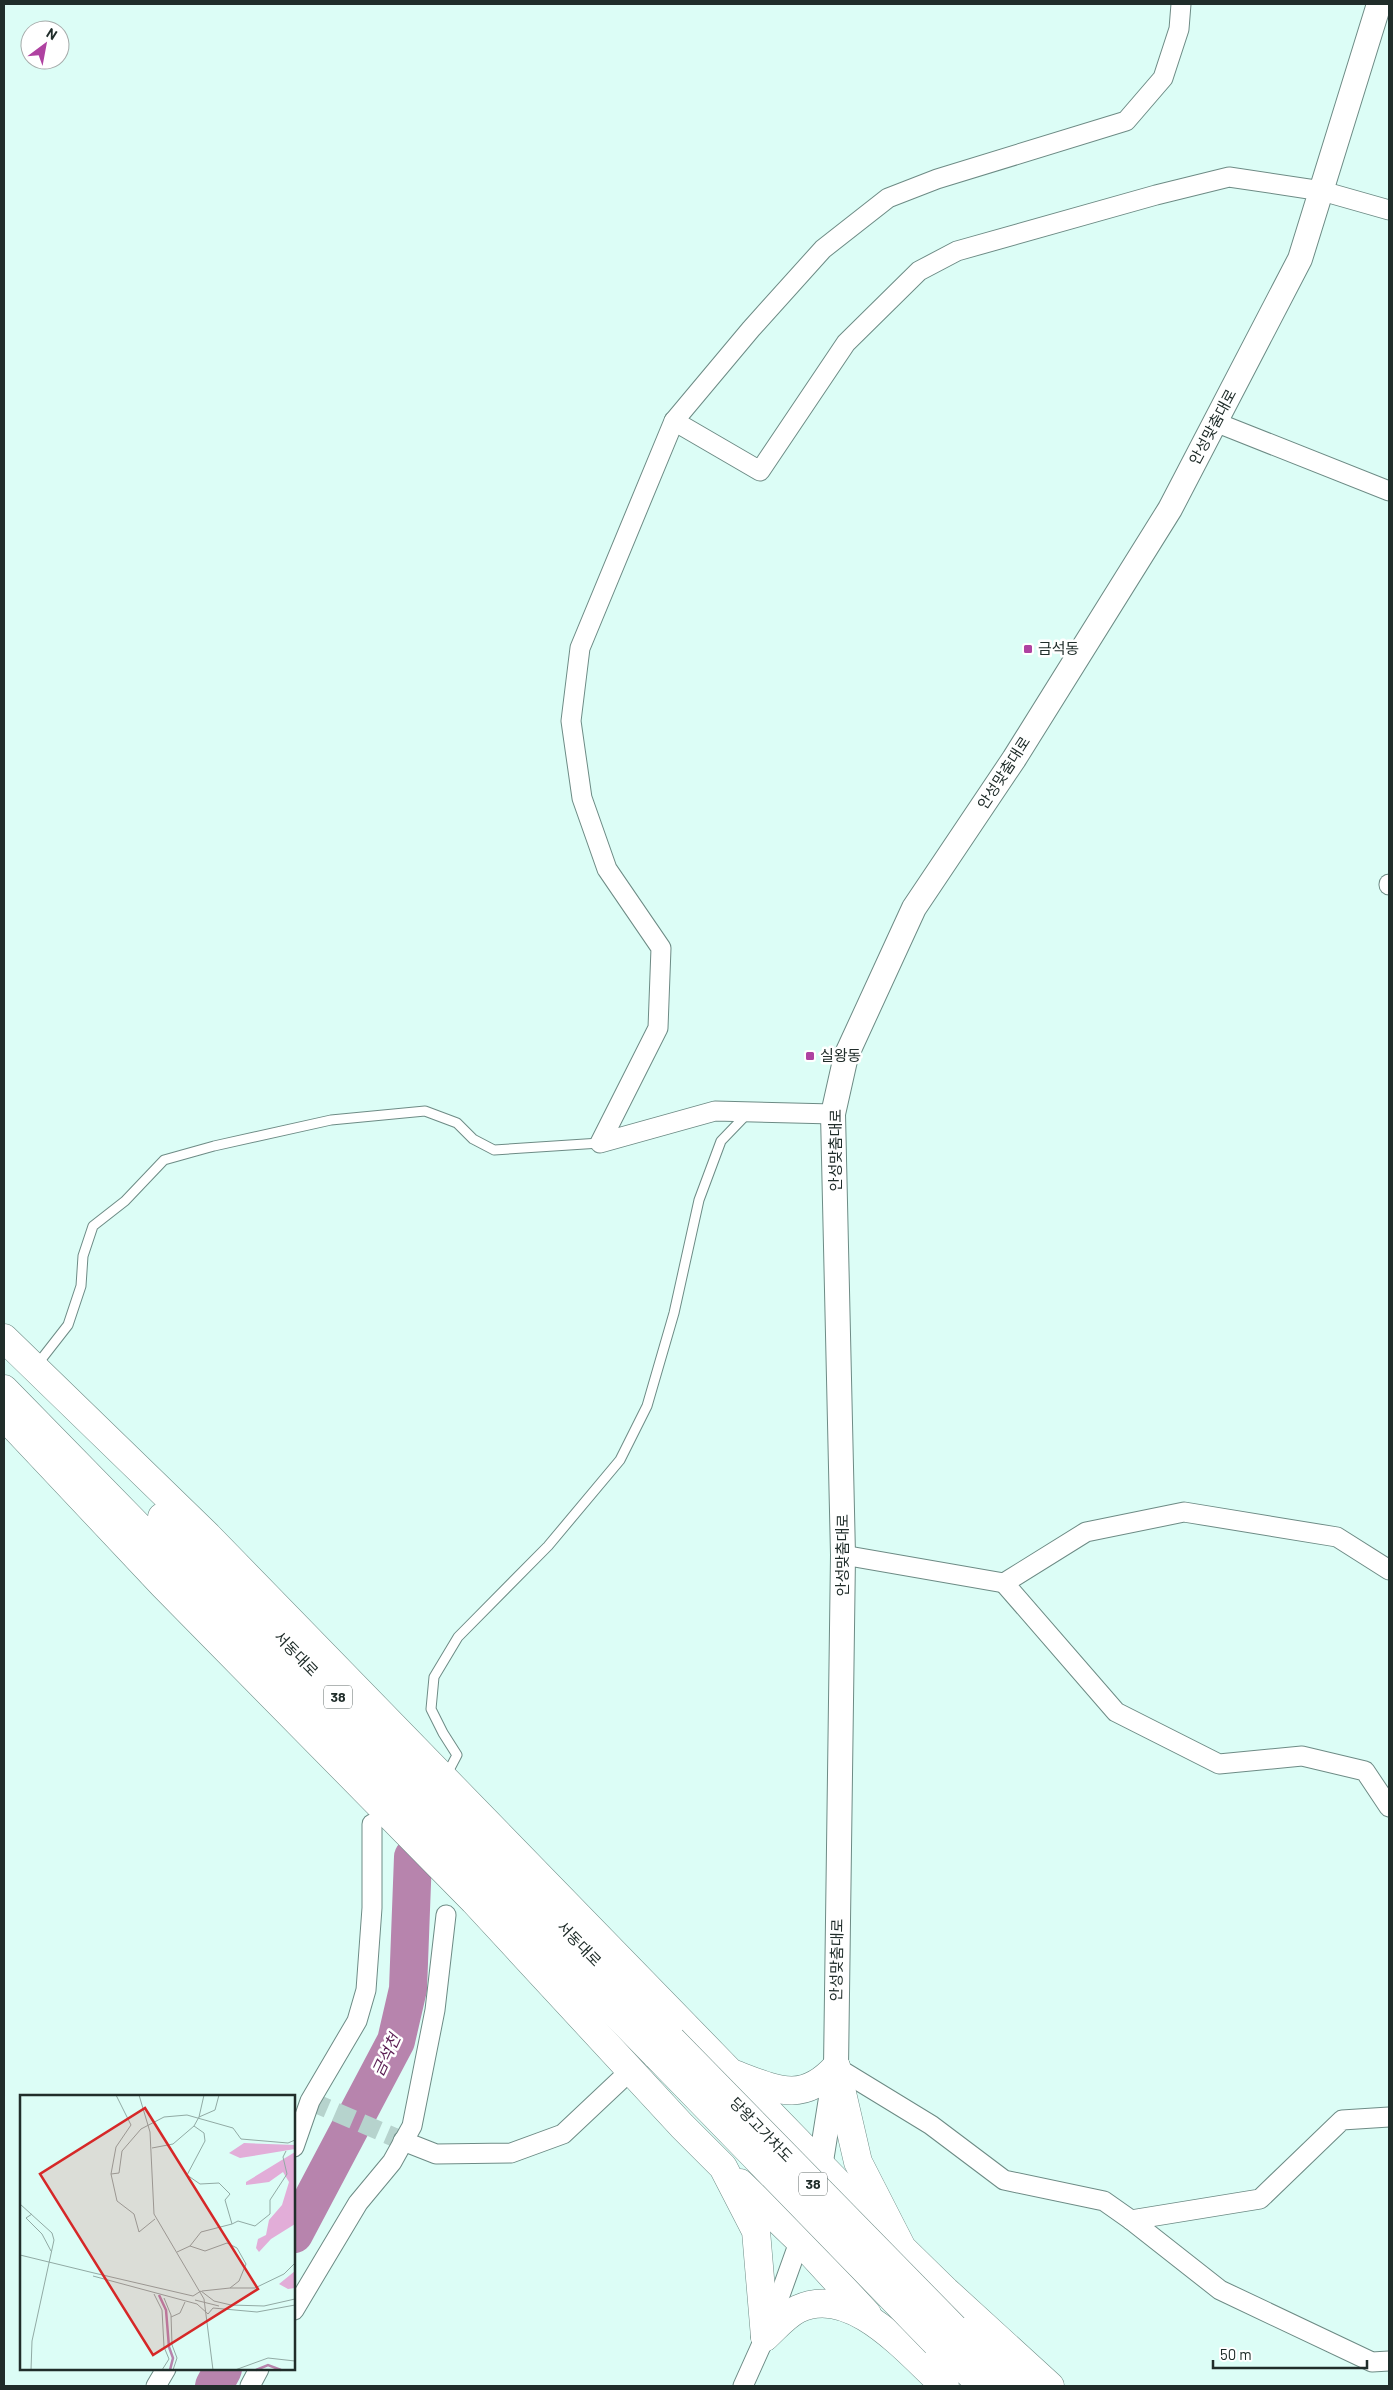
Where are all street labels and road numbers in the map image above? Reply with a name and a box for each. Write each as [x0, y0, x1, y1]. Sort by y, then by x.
street label: 안성맞춤대로 [1185, 386, 1240, 467]
street label: 안성맞춤대로 [973, 733, 1033, 812]
street label: 안성맞춤대로 [826, 1109, 844, 1191]
street label: 안성맞춤대로 [833, 1514, 851, 1596]
street label: 서동대로 [271, 1627, 322, 1679]
road number: 38 [324, 1685, 352, 1708]
street label: 서동대로 [554, 1917, 605, 1969]
street label: 안성맞춤대로 [826, 1918, 846, 2002]
street label: 당왕고가차도 [726, 2093, 797, 2165]
road number: 38 [799, 2172, 827, 2196]

